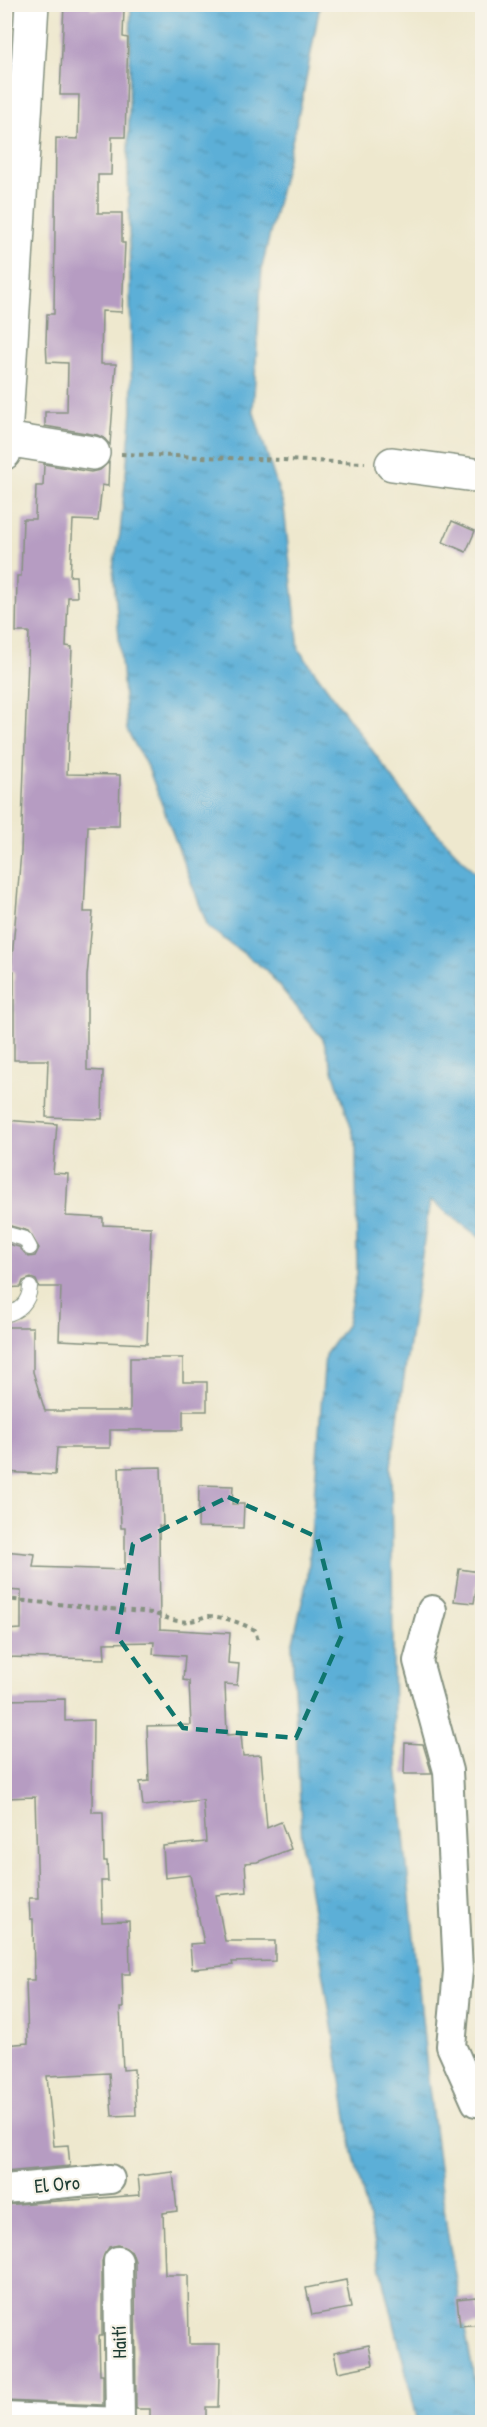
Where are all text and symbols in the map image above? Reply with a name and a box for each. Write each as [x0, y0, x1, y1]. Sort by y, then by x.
street label: El Oro [33, 2168, 81, 2199]
street label: Haití [105, 2325, 132, 2359]

